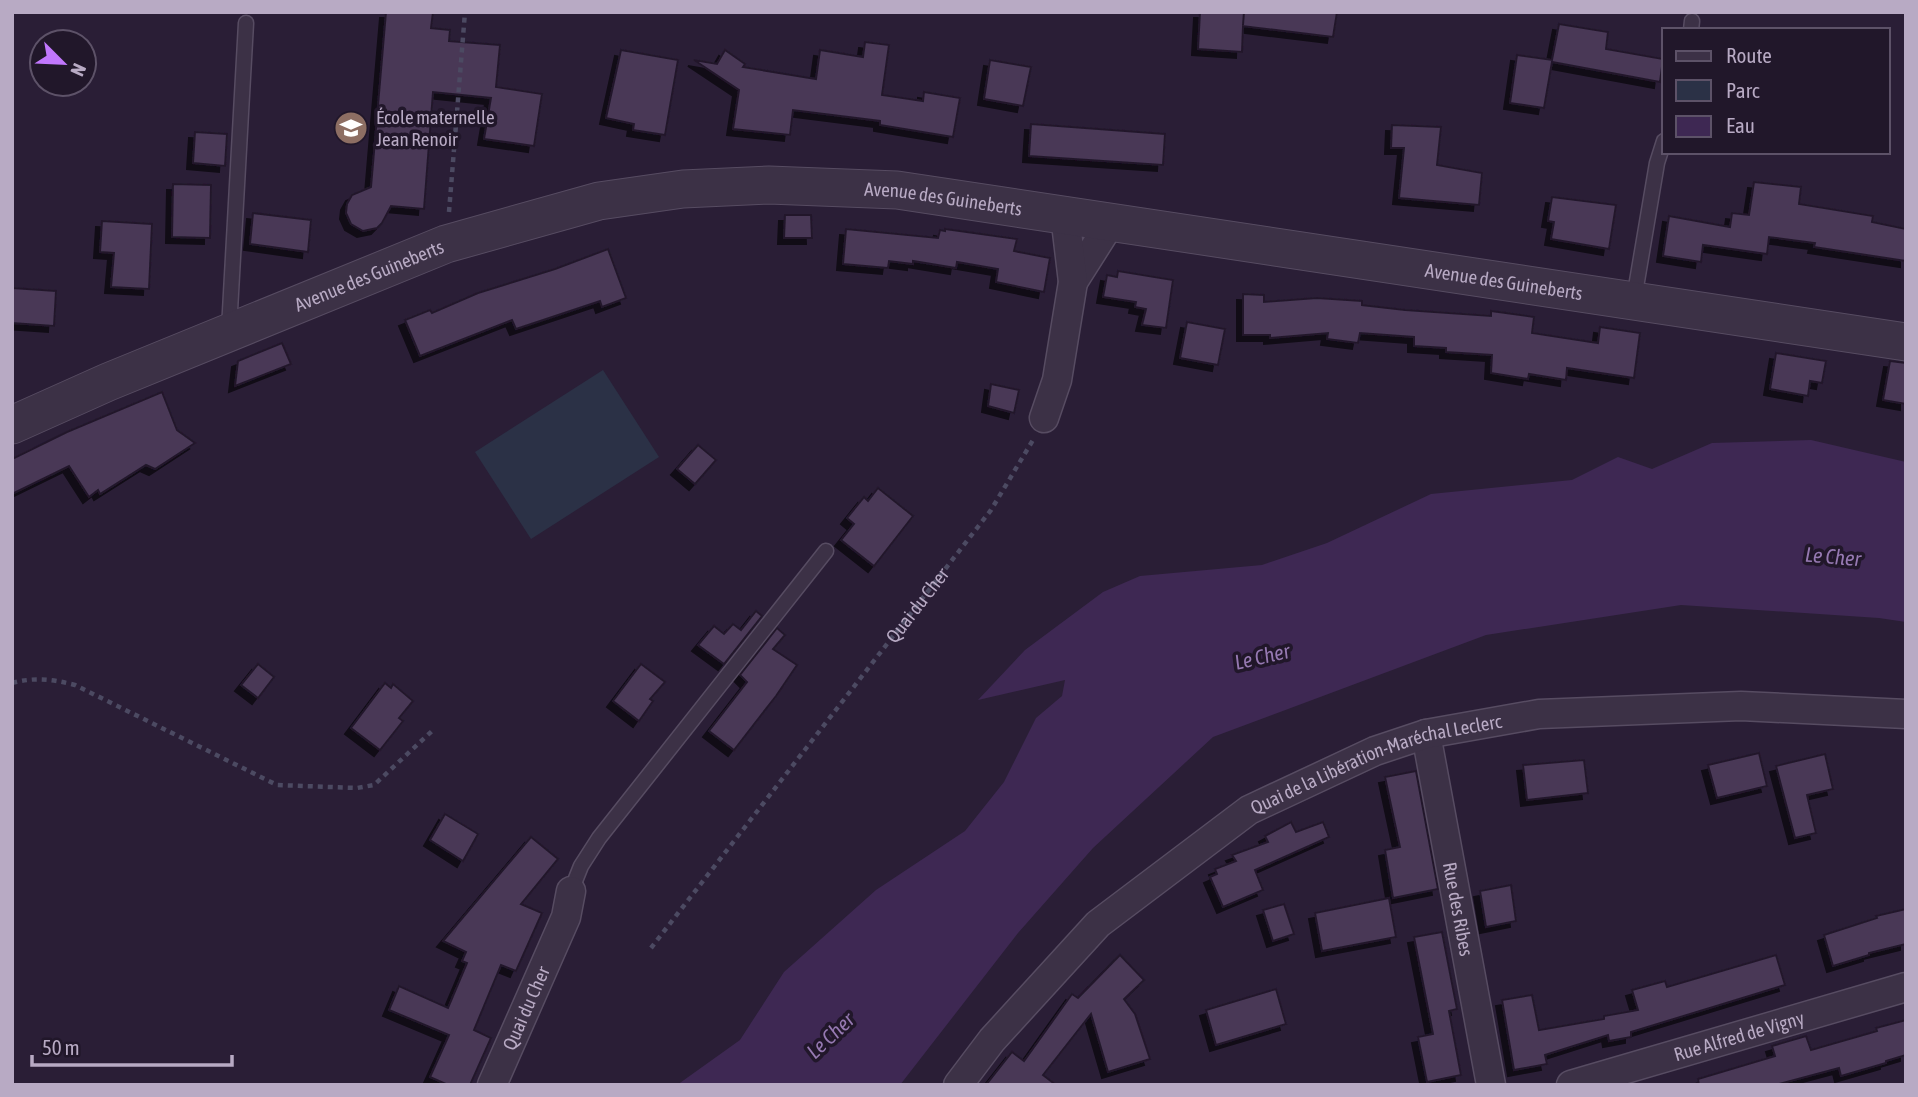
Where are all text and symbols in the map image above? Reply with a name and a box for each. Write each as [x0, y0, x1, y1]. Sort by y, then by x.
north arrow [28, 28, 98, 98]
legend [1662, 28, 1890, 154]
text: Route [1726, 43, 1772, 67]
text: N [66, 60, 91, 80]
text: Parc [1726, 78, 1760, 102]
place label: École maternelle Jean Renoir [376, 106, 495, 150]
school or university icon: École maternelle Jean Renoir [332, 109, 370, 147]
text: Eau [1726, 113, 1755, 137]
street label: Avenue des Guineberts [864, 178, 1024, 220]
street label: Avenue des Guineberts [291, 235, 447, 316]
street label: Avenue des Guineberts [1424, 259, 1584, 304]
water label: Le Cher [1804, 542, 1863, 570]
street label: Quai du Cher [881, 563, 953, 647]
water label: Le Cher [1232, 638, 1293, 674]
street label: Quai de la Libération-Maréchal Leclerc [1247, 710, 1504, 819]
street label: Rue des Ribes [1439, 860, 1478, 958]
street label: Quai du Cher [498, 963, 554, 1053]
street label: Rue Alfred de Vigny [1671, 1006, 1807, 1065]
water label: Le Cher [801, 1007, 859, 1063]
scale bar [32, 1024, 231, 1068]
text: 50 m [42, 1035, 80, 1059]

